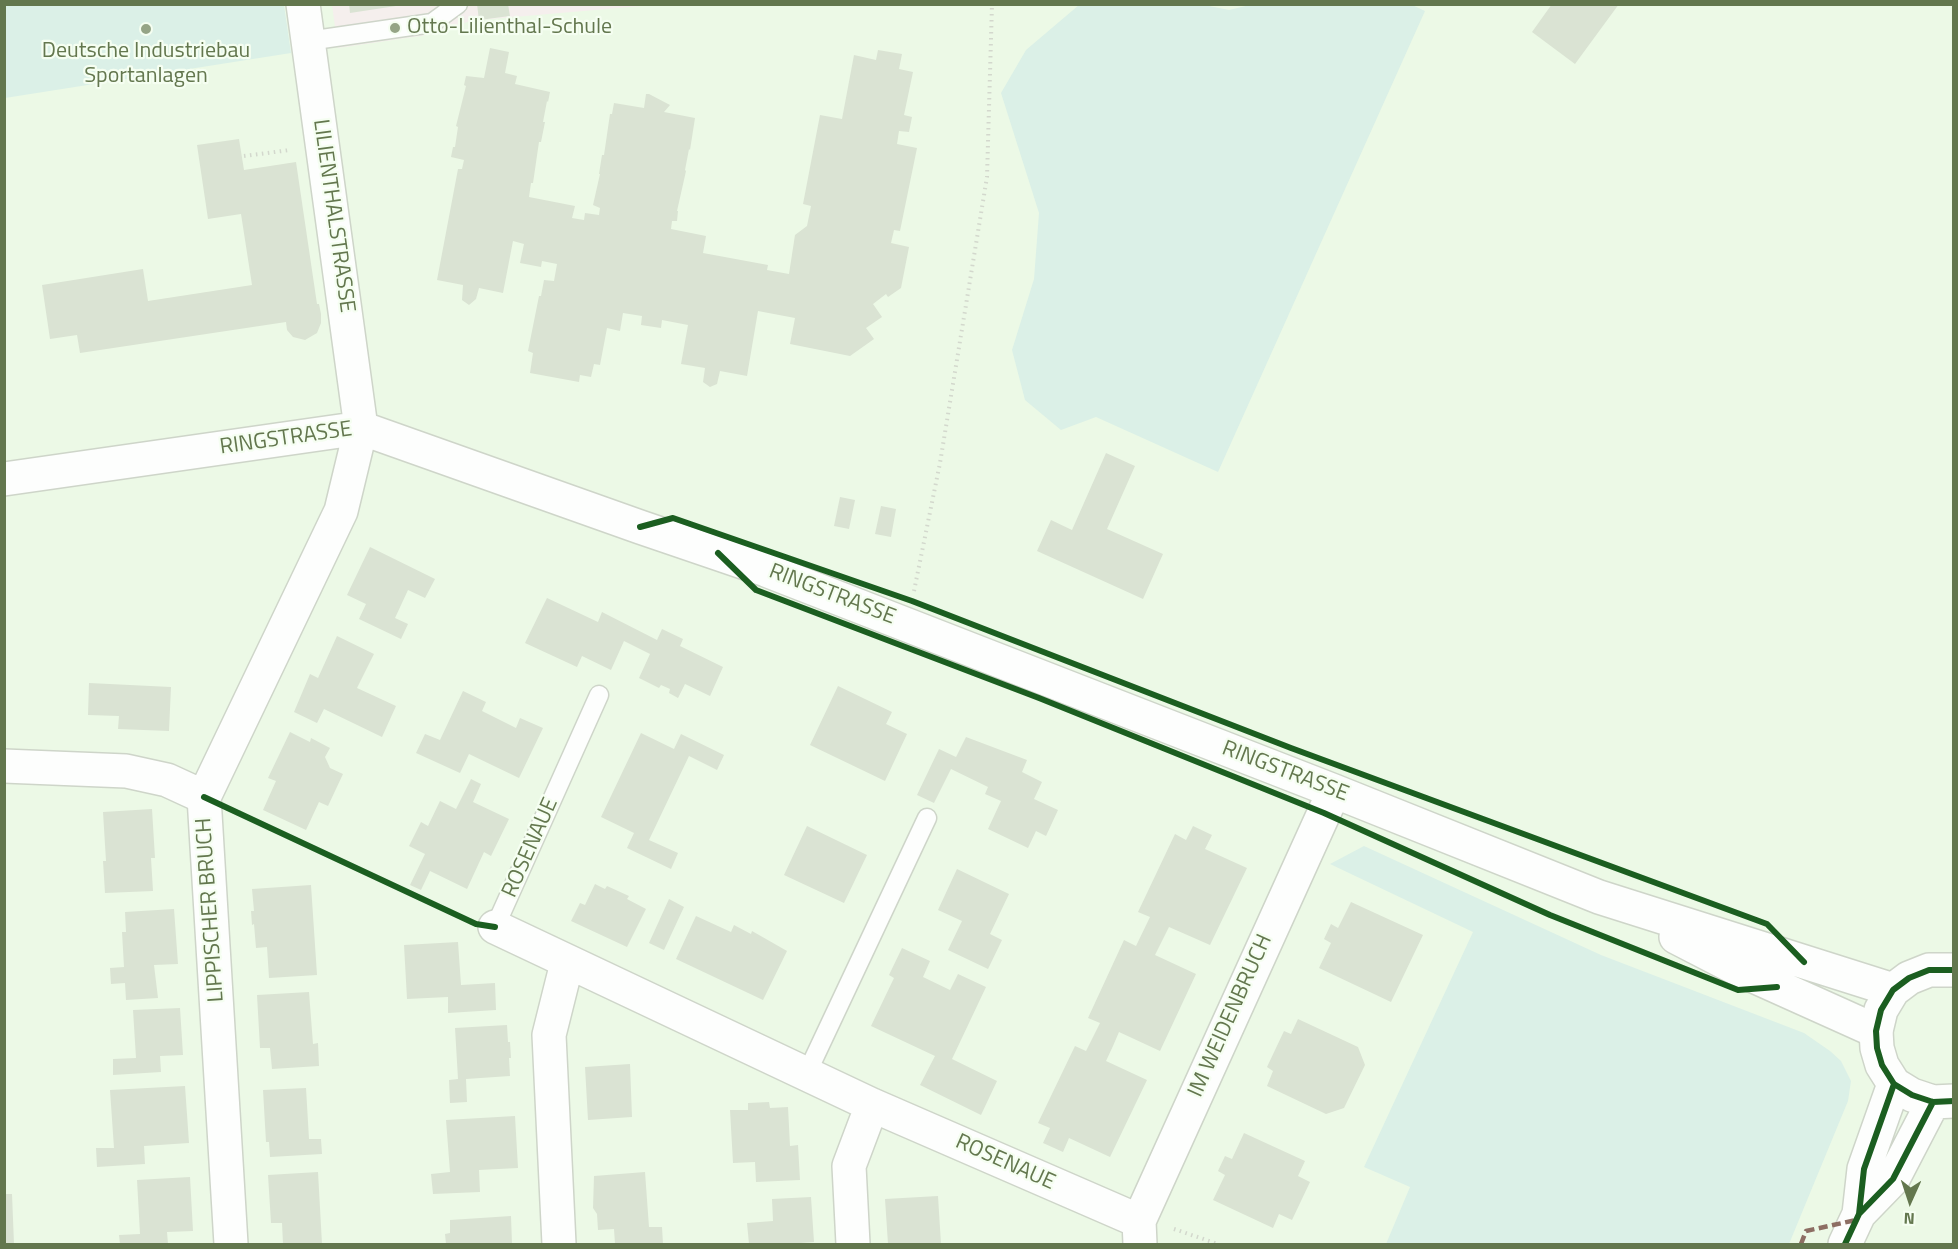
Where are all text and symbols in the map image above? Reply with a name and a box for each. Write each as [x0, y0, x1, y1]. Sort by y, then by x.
place label: Otto-Lilienthal-Schule [407, 15, 612, 41]
marker: Otto-Lilienthal-Schule [388, 21, 402, 35]
marker: Deutsche Industriebau Sportanlagen [139, 22, 153, 36]
place label: Deutsche Industriebau Sportanlagen [42, 39, 250, 90]
street label: LILIENTHALSTRASSE [306, 118, 360, 314]
street label: RINGSTRASSE [218, 417, 354, 461]
street label: RINGSTRASSE [765, 559, 899, 631]
street label: RINGSTRASSE [1218, 736, 1352, 808]
street label: ROSENAUE [497, 794, 565, 902]
street label: LIPPISCHER BRUCH [191, 817, 231, 1003]
street label: IM WEIDENBRUCH [1183, 931, 1279, 1101]
street label: ROSENAUE [951, 1129, 1059, 1197]
north arrow [1880, 1171, 1940, 1231]
text: N [1903, 1207, 1915, 1231]

